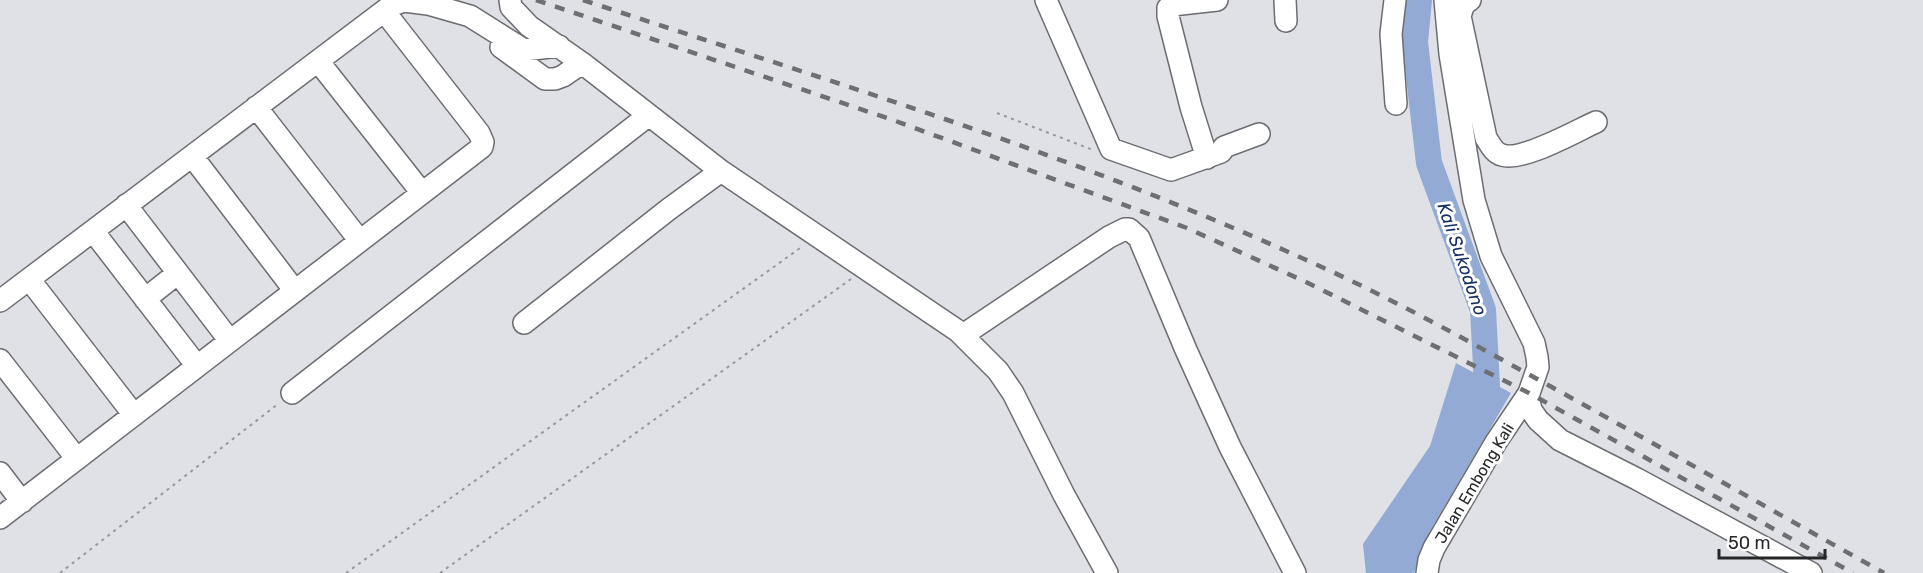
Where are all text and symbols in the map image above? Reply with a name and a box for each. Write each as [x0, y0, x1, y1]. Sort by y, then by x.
water label: Kali Sukodono [1432, 200, 1492, 318]
street label: Jalan Embong Kali [1431, 420, 1518, 547]
scale bar [1719, 522, 1826, 560]
text: 50 m [1728, 532, 1771, 554]

